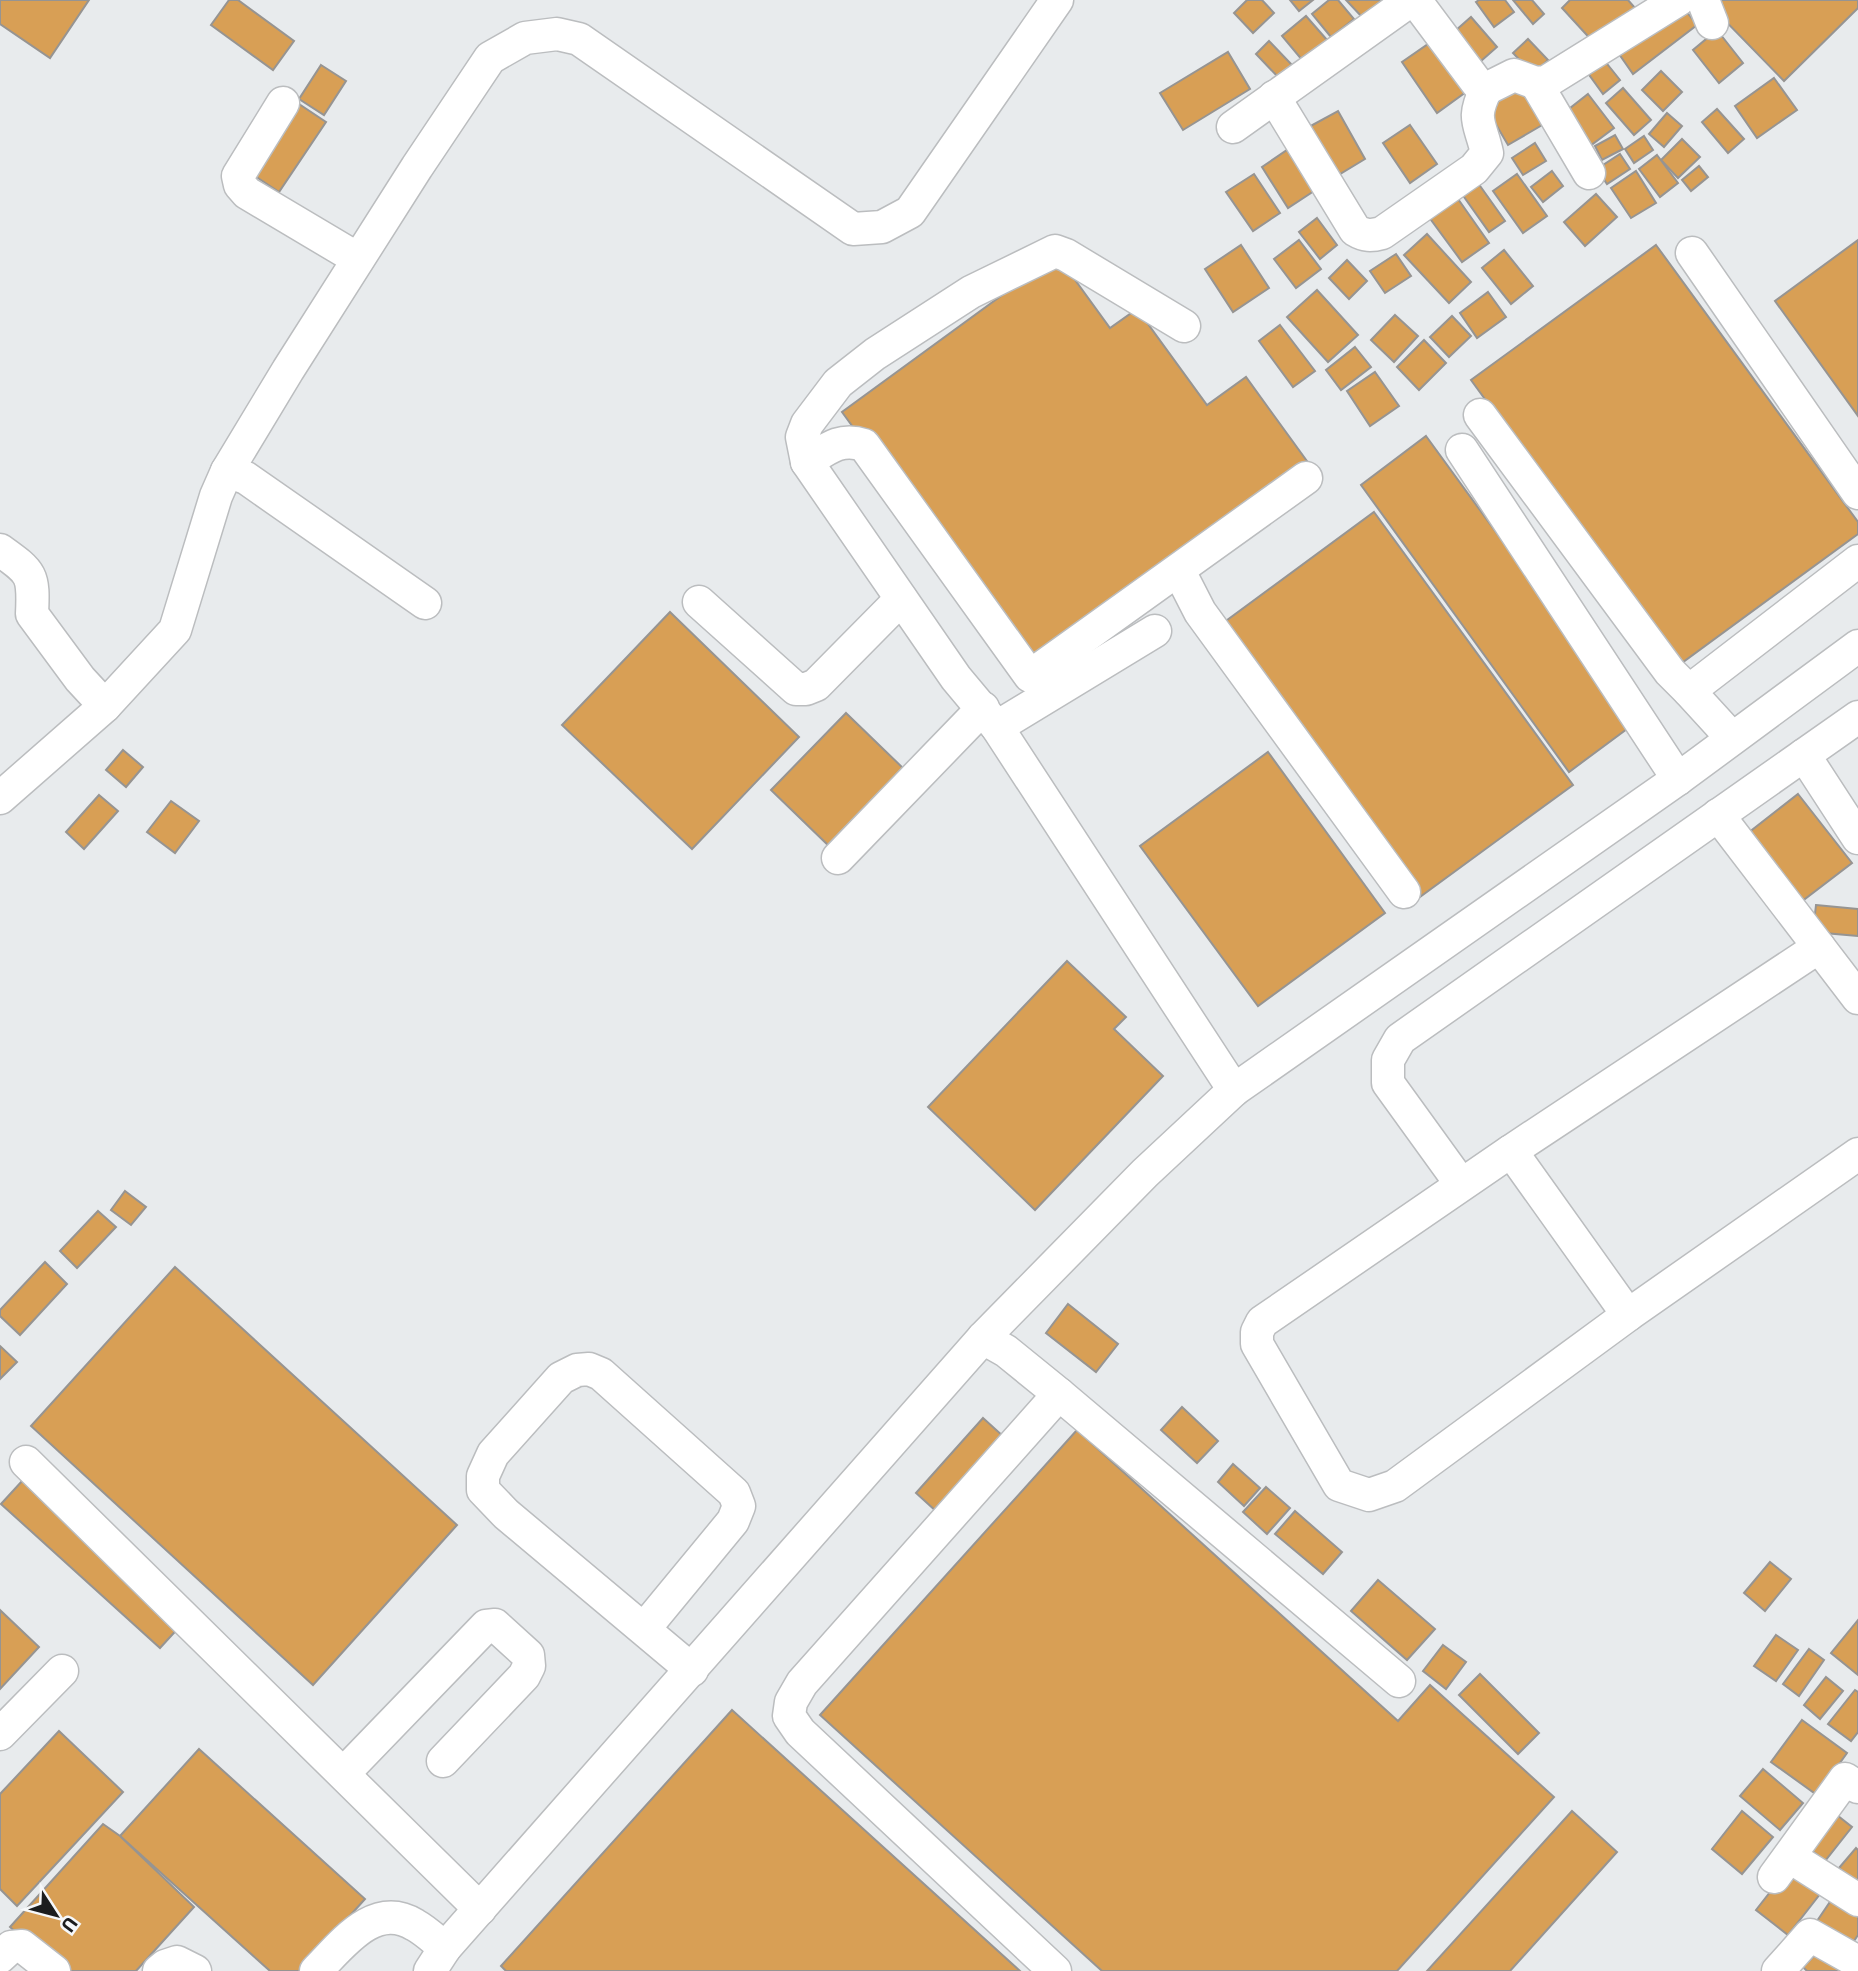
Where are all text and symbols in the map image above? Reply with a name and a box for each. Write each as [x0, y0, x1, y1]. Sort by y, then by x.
north arrow [21, 1880, 91, 1950]
text: U [57, 1913, 83, 1937]

